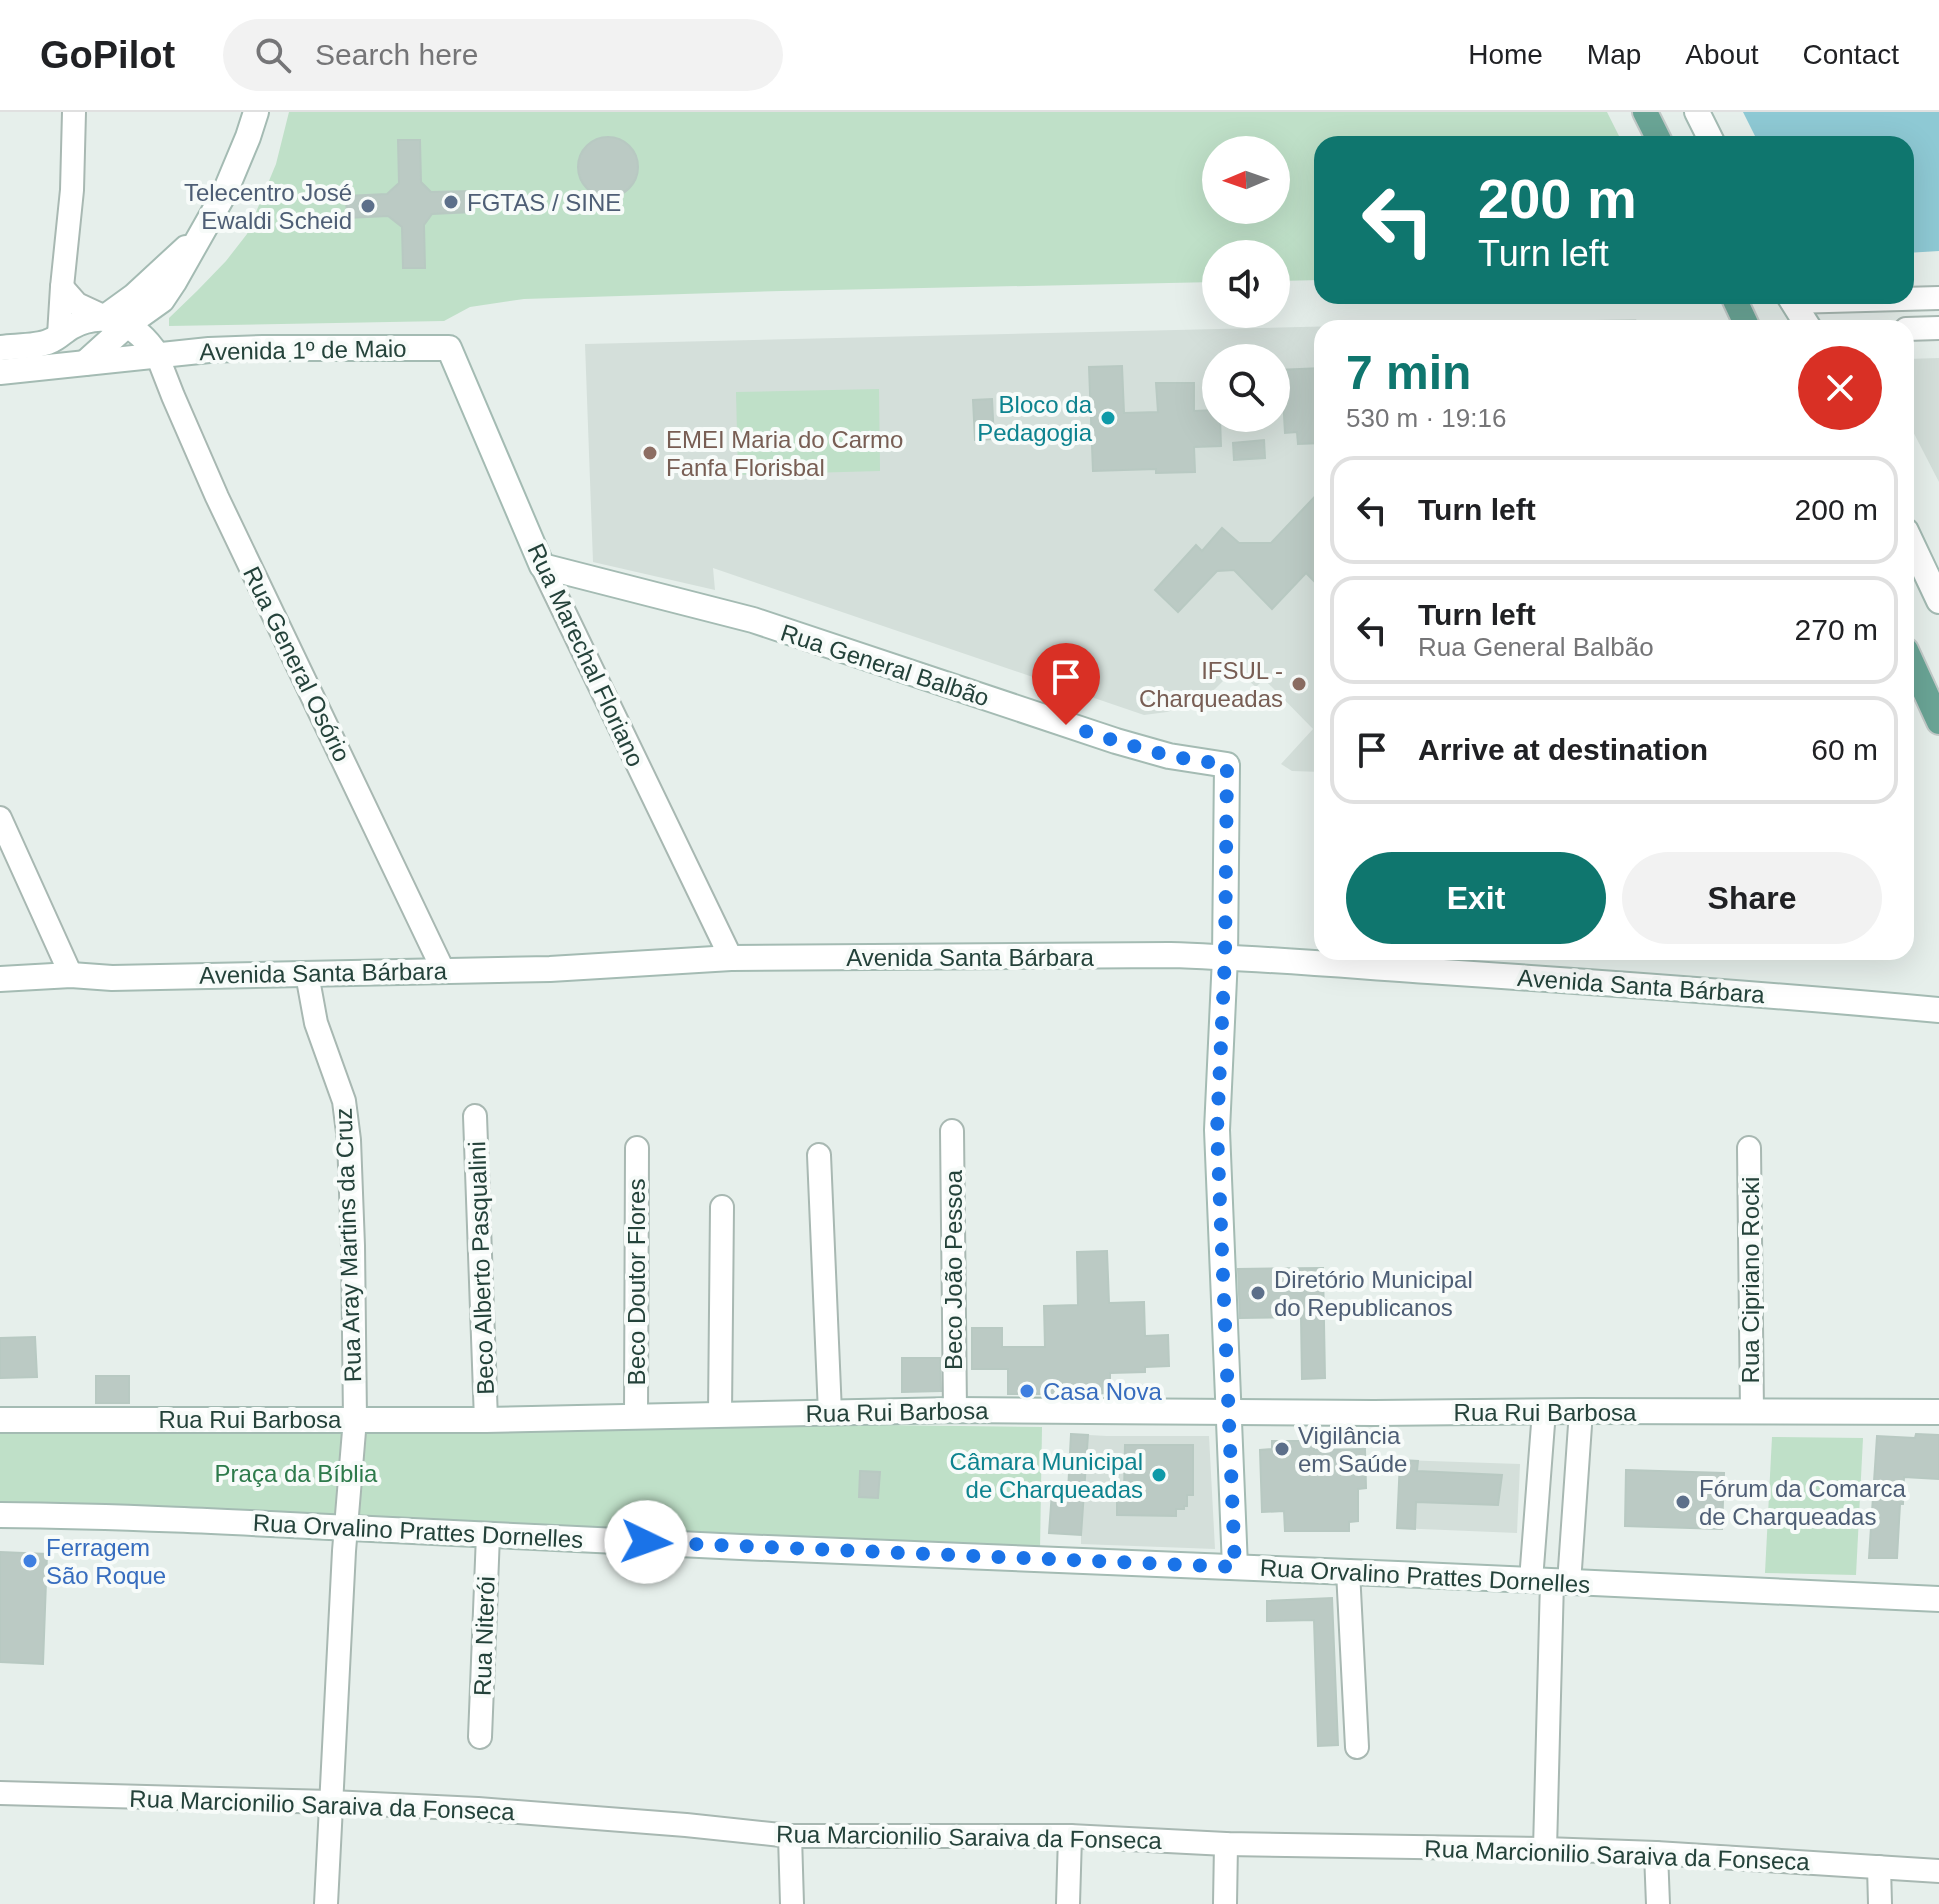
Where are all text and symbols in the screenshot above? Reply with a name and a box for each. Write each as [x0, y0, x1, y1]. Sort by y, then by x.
search box [223, 19, 783, 91]
icon: search [251, 33, 295, 77]
text: GoPilot [40, 34, 175, 76]
text: Search here [315, 38, 479, 71]
text: Home [1468, 39, 1543, 70]
text: Map [1587, 39, 1641, 70]
text: About [1685, 39, 1759, 70]
text: Contact [1803, 39, 1899, 70]
north arrow [1202, 136, 1290, 224]
map controls [1202, 136, 1290, 432]
text: 200 m [1478, 167, 1637, 230]
icon: left [1346, 168, 1450, 272]
place label: Telecentro José Ewaldi Scheid [184, 179, 352, 234]
place label: FGTAS / SINE [467, 189, 621, 216]
marker: FGTAS / SINE [442, 193, 460, 211]
marker: Telecentro José Ewaldi Scheid [359, 197, 377, 215]
text: Turn left [1478, 233, 1609, 274]
button: sound [1202, 240, 1290, 328]
street label: Avenida 1º de Maio [199, 335, 407, 365]
button: search [1202, 344, 1290, 432]
text: 7 min [1346, 346, 1471, 399]
button: close [1798, 346, 1882, 430]
place label: Bloco da Pedagogia [977, 391, 1093, 446]
text: 530 m · 19:16 [1346, 403, 1506, 433]
marker: Bloco da Pedagogia [1099, 409, 1117, 427]
place label: EMEI Maria do Carmo Fanfa Florisbal [666, 426, 903, 481]
marker: EMEI Maria do Carmo Fanfa Florisbal [641, 444, 659, 462]
icon: left [1350, 488, 1394, 532]
text: Turn left [1418, 493, 1536, 526]
text: 200 m [1795, 493, 1878, 526]
street label: Rua Marechal Floriano [522, 539, 650, 771]
street label: Rua General Osório [238, 562, 356, 766]
text: Turn left [1418, 598, 1536, 631]
icon: left [1350, 608, 1394, 652]
text: 270 m [1795, 613, 1878, 646]
street label: Rua General Balbão [777, 619, 993, 711]
text: Rua General Balbão [1418, 632, 1654, 662]
pin [1032, 643, 1100, 725]
icon: arrive [1044, 655, 1088, 699]
place label: IFSUL - Charqueadas [1139, 657, 1283, 712]
marker: IFSUL - Charqueadas [1290, 675, 1308, 693]
icon: arrive [1350, 728, 1394, 772]
text: Arrive at destination [1418, 733, 1708, 766]
text: 60 m [1811, 733, 1878, 766]
button: Exit [1346, 852, 1606, 944]
button: Share [1622, 852, 1882, 944]
street label: Avenida Santa Bárbara [846, 944, 1095, 971]
street label: Avenida Santa Bárbara [199, 957, 448, 989]
street label: Avenida Santa Bárbara [1516, 964, 1766, 1008]
street label: Rua Aray Martins da Cruz [330, 1107, 366, 1383]
street label: Beco Alberto Pasqualini [463, 1141, 499, 1395]
street label: Beco João Pessoa [940, 1169, 967, 1370]
street label: Rua Cipriano Rocki [1737, 1177, 1764, 1383]
street label: Beco Doutor Flores [623, 1179, 650, 1385]
place label: Diretório Municipal do Republicanos [1274, 1266, 1473, 1321]
marker: Diretório Municipal do Republicanos [1249, 1284, 1267, 1302]
place label: Casa Nova [1043, 1378, 1162, 1405]
marker: Casa Nova [1018, 1382, 1036, 1400]
street label: Rua Rui Barbosa [805, 1397, 989, 1427]
street label: Rua Rui Barbosa [1454, 1399, 1637, 1426]
street label: Rua Rui Barbosa [159, 1406, 342, 1433]
place label: Vigilância em Saúde [1298, 1422, 1407, 1477]
marker: Vigilância em Saúde [1273, 1440, 1291, 1458]
place label: Câmara Municipal de Charqueadas [950, 1448, 1143, 1503]
park label: Praça da Bíblia [215, 1460, 378, 1487]
marker: Câmara Municipal de Charqueadas [1150, 1466, 1168, 1484]
place label: Fórum da Comarca de Charqueadas [1699, 1475, 1906, 1530]
marker: Fórum da Comarca de Charqueadas [1674, 1493, 1692, 1511]
position arrow [604, 1500, 688, 1584]
street label: Rua Orvalino Prattes Dornelles [252, 1509, 584, 1553]
place label: Ferragem São Roque [46, 1534, 166, 1589]
marker: Ferragem São Roque [21, 1552, 39, 1570]
street label: Rua Orvalino Prattes Dornelles [1259, 1554, 1591, 1598]
street label: Rua Niterói [468, 1576, 500, 1696]
street label: Rua Marcionilio Saraiva da Fonseca [129, 1785, 516, 1825]
street label: Rua Marcionilio Saraiva da Fonseca [776, 1820, 1163, 1854]
street label: Rua Marcionilio Saraiva da Fonseca [1424, 1835, 1811, 1875]

